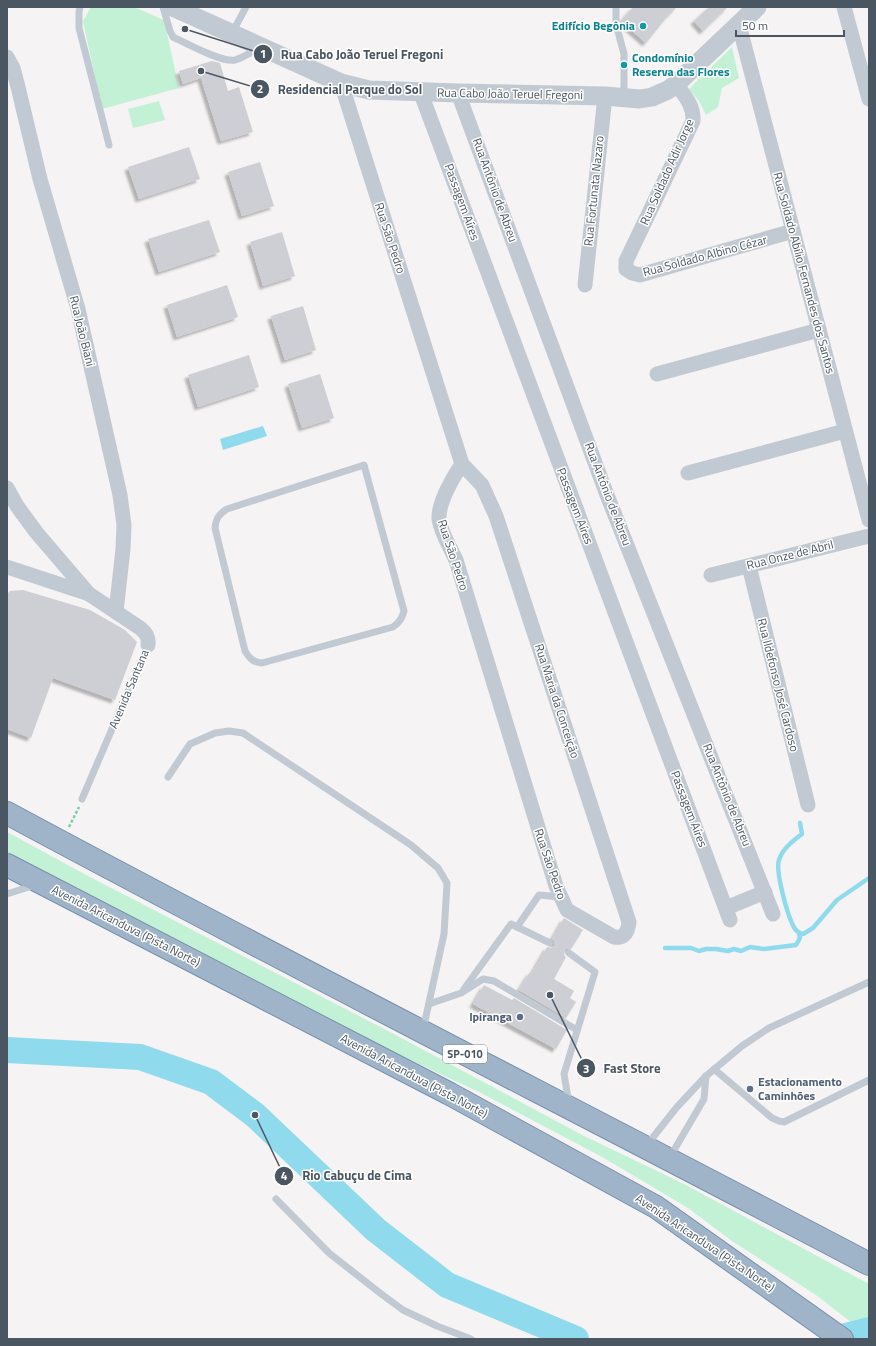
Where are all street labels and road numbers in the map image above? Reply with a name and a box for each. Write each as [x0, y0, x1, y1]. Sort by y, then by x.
street label: Rua Cabo João Teruel Fregoni [437, 83, 583, 104]
street label: Rua Soldado Adir Jorge [635, 116, 699, 228]
street label: Rua Antônio de Abreu [468, 135, 523, 245]
street label: Rua Fortunata Nazaro [578, 135, 609, 247]
street label: Passagem Aíres [440, 161, 485, 243]
street label: Rua Soldado Abílio Fernandes dos Santos [768, 170, 841, 376]
street label: Rua São Pedro [370, 200, 411, 276]
street label: Rua Soldado Albino Cézar [641, 230, 769, 281]
street label: Rua João Biani [65, 294, 100, 368]
street label: Rua Antônio de Abreu [580, 439, 637, 548]
street label: Passagem Aíres [552, 465, 599, 547]
street label: Rua São Pedro [433, 517, 474, 593]
street label: Rua Onze de Abril [744, 535, 835, 574]
street label: Rua Ildefonso José Cardoso [753, 616, 804, 754]
street label: Rua Maria da Conceição [530, 641, 585, 761]
street label: Avenida Santana [103, 646, 154, 731]
street label: Rua Antônio de Abreu [698, 740, 757, 849]
street label: Passagem Aíres [666, 768, 713, 850]
street label: Rua São Pedro [529, 826, 571, 902]
street label: Avenida Aricanduva (Pista Norte) [49, 880, 204, 971]
street label: Avenida Aricanduva (Pista Norte) [337, 1029, 491, 1123]
road number: SP-010 [443, 1045, 487, 1063]
street label: Avenida Aricanduva (Pista Norte) [632, 1189, 779, 1297]

